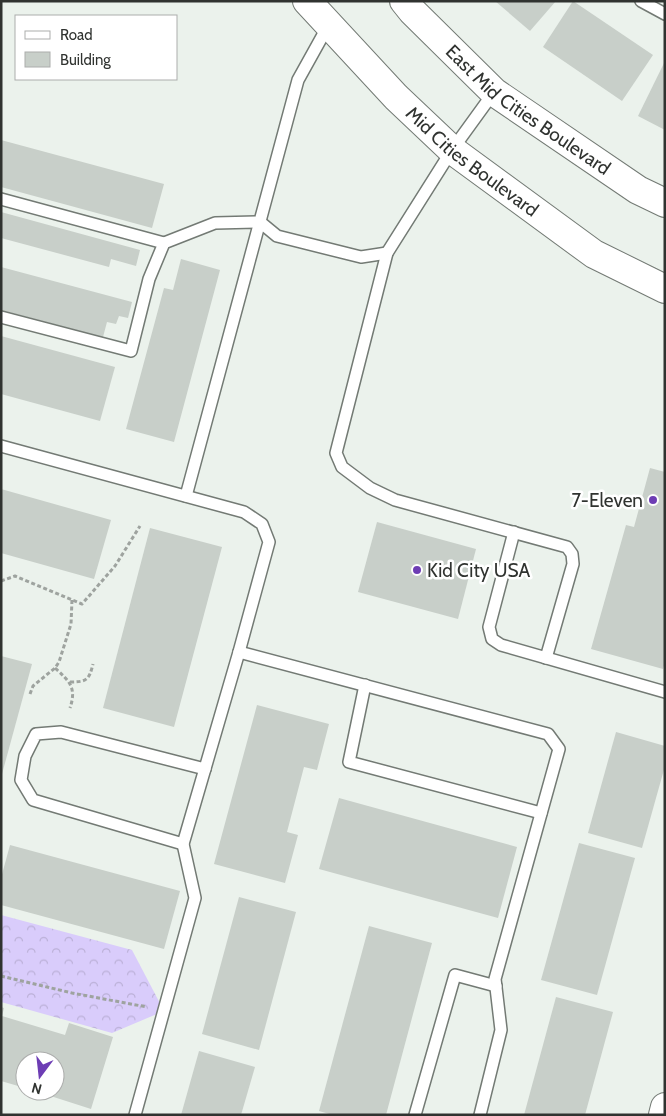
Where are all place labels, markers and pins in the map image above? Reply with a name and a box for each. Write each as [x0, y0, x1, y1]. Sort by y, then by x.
place label: 7-Eleven [572, 489, 643, 512]
marker: 7-Eleven [647, 494, 659, 506]
place label: Kid City USA [427, 559, 531, 582]
marker: Kid City USA [411, 564, 423, 576]

